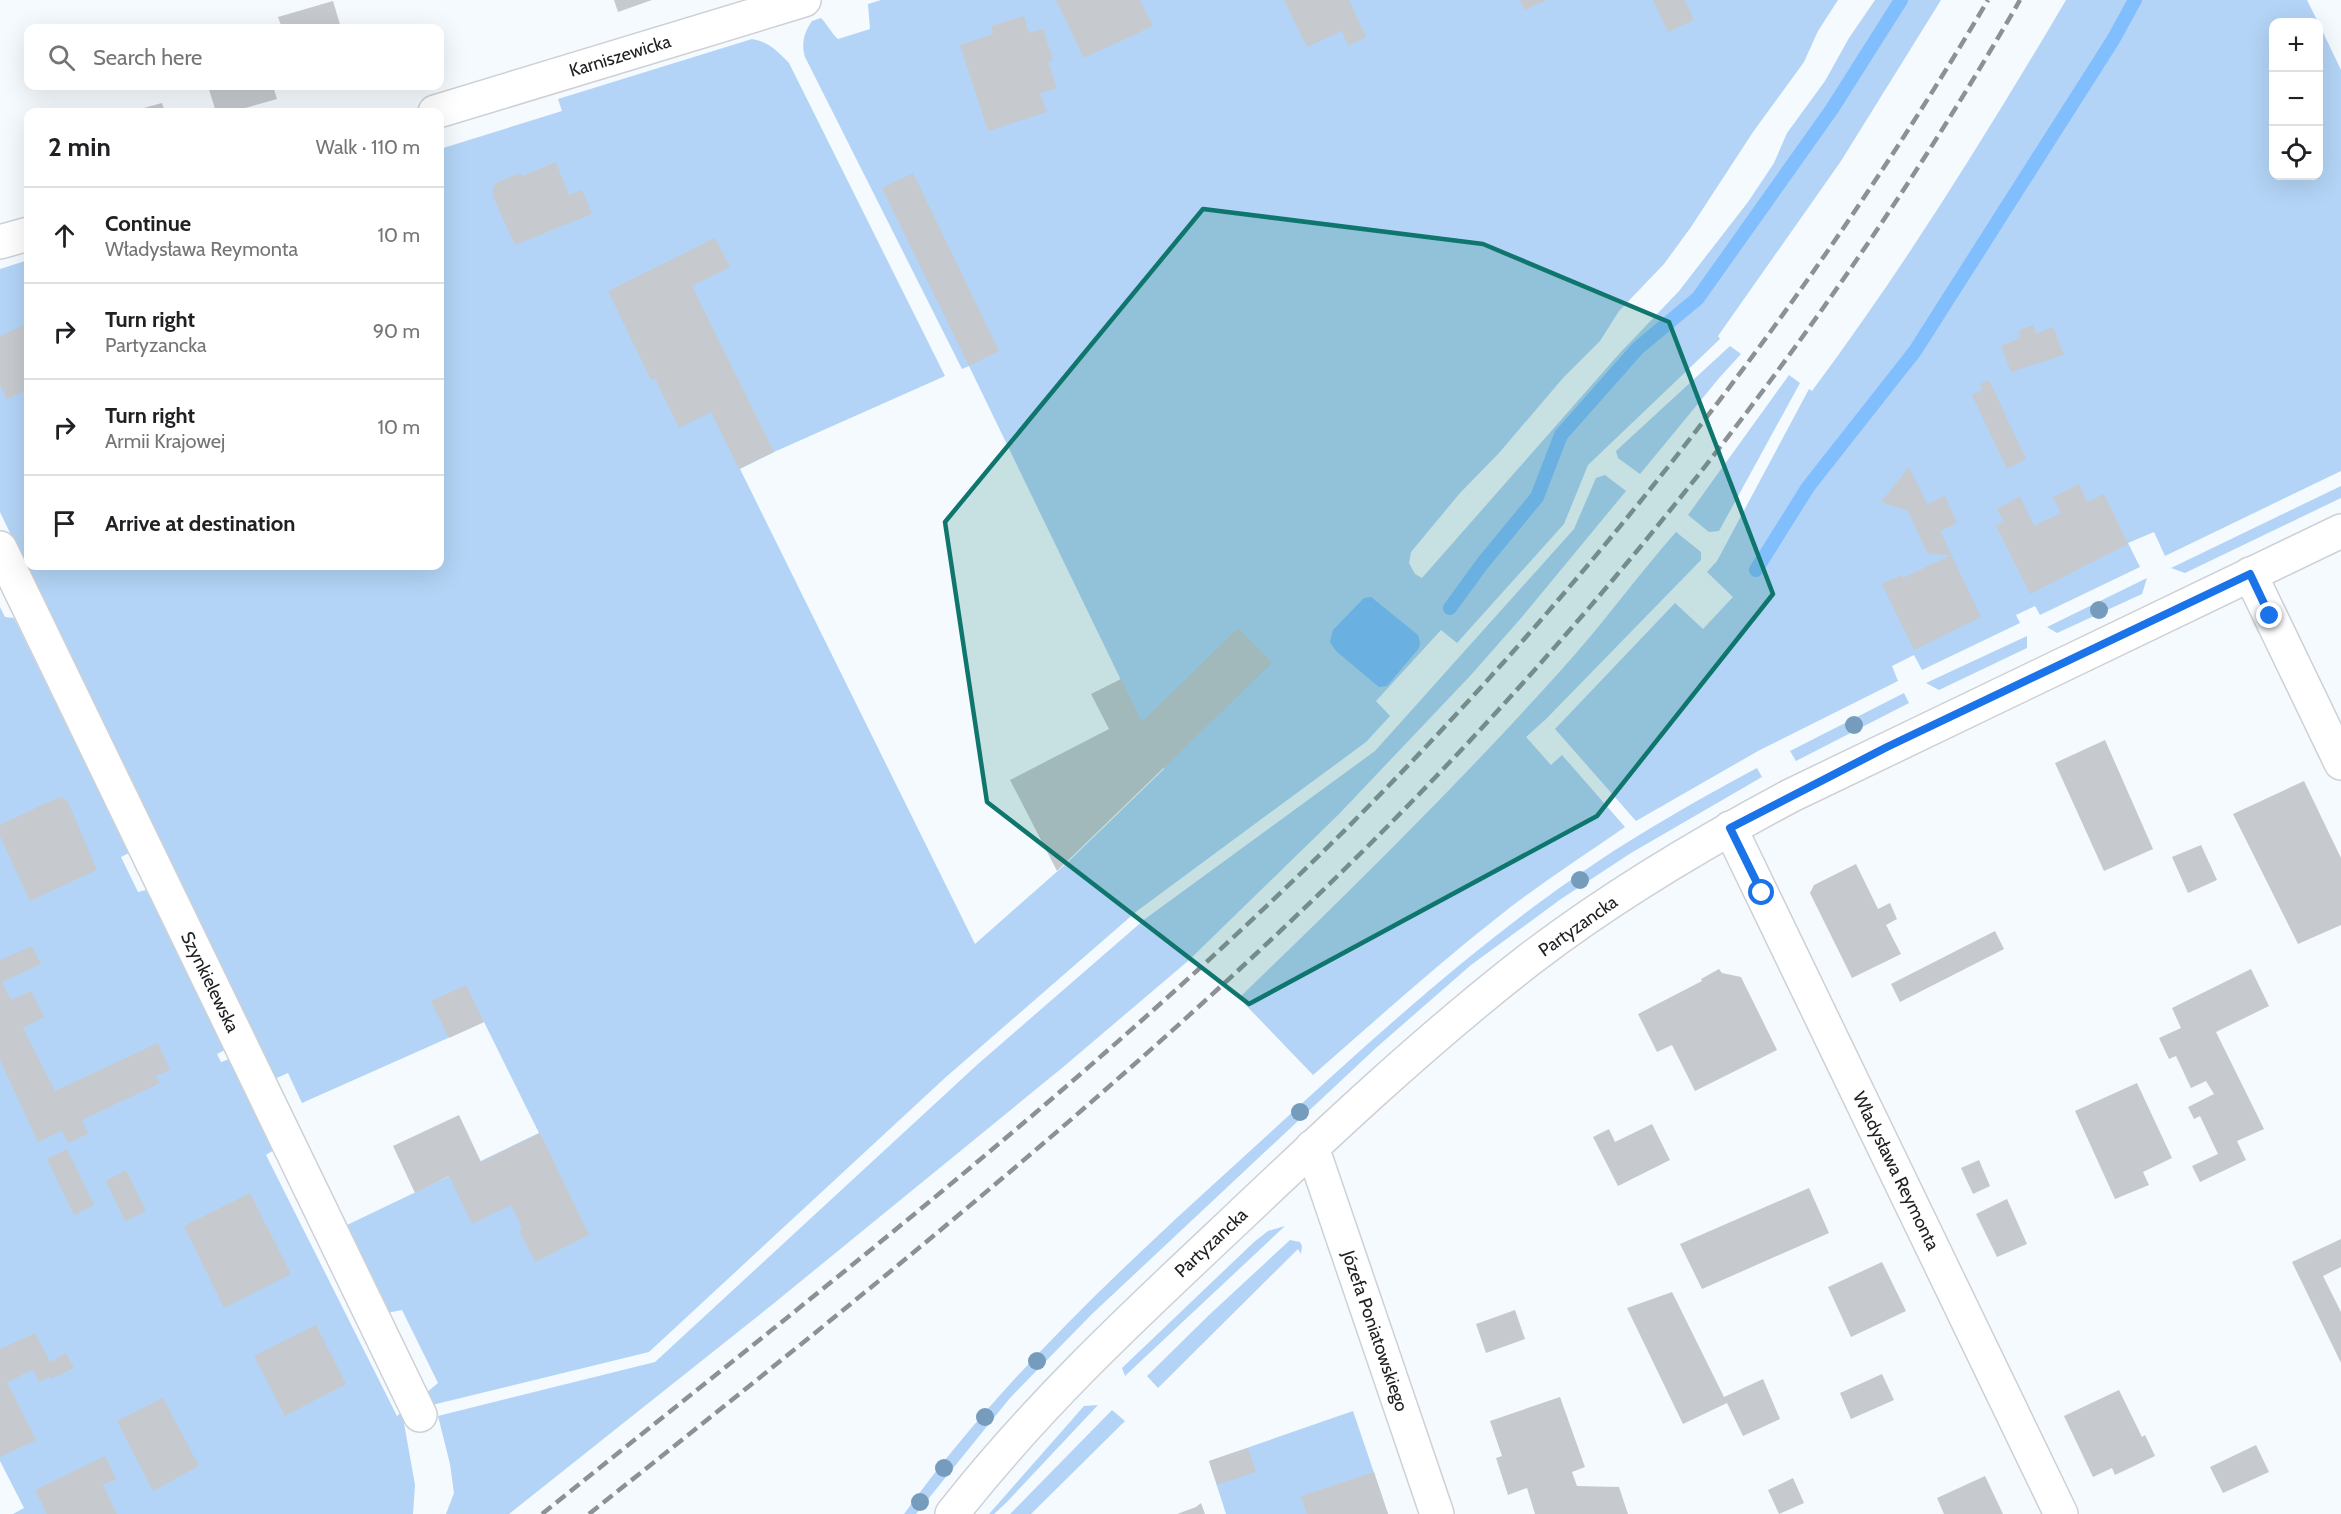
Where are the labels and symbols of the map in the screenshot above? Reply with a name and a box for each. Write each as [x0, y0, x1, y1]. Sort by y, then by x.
street label: Karniszewicka [567, 30, 674, 82]
route end [2256, 602, 2282, 628]
route start [1748, 879, 1774, 905]
street label: Partyzancka [1534, 891, 1622, 961]
street label: Szynkielewska [176, 928, 244, 1036]
street label: Władysława Reymonta [1848, 1088, 1944, 1254]
street label: Partyzancka [1170, 1204, 1252, 1282]
street label: Józefa Poniatowskiego [1337, 1247, 1413, 1414]

